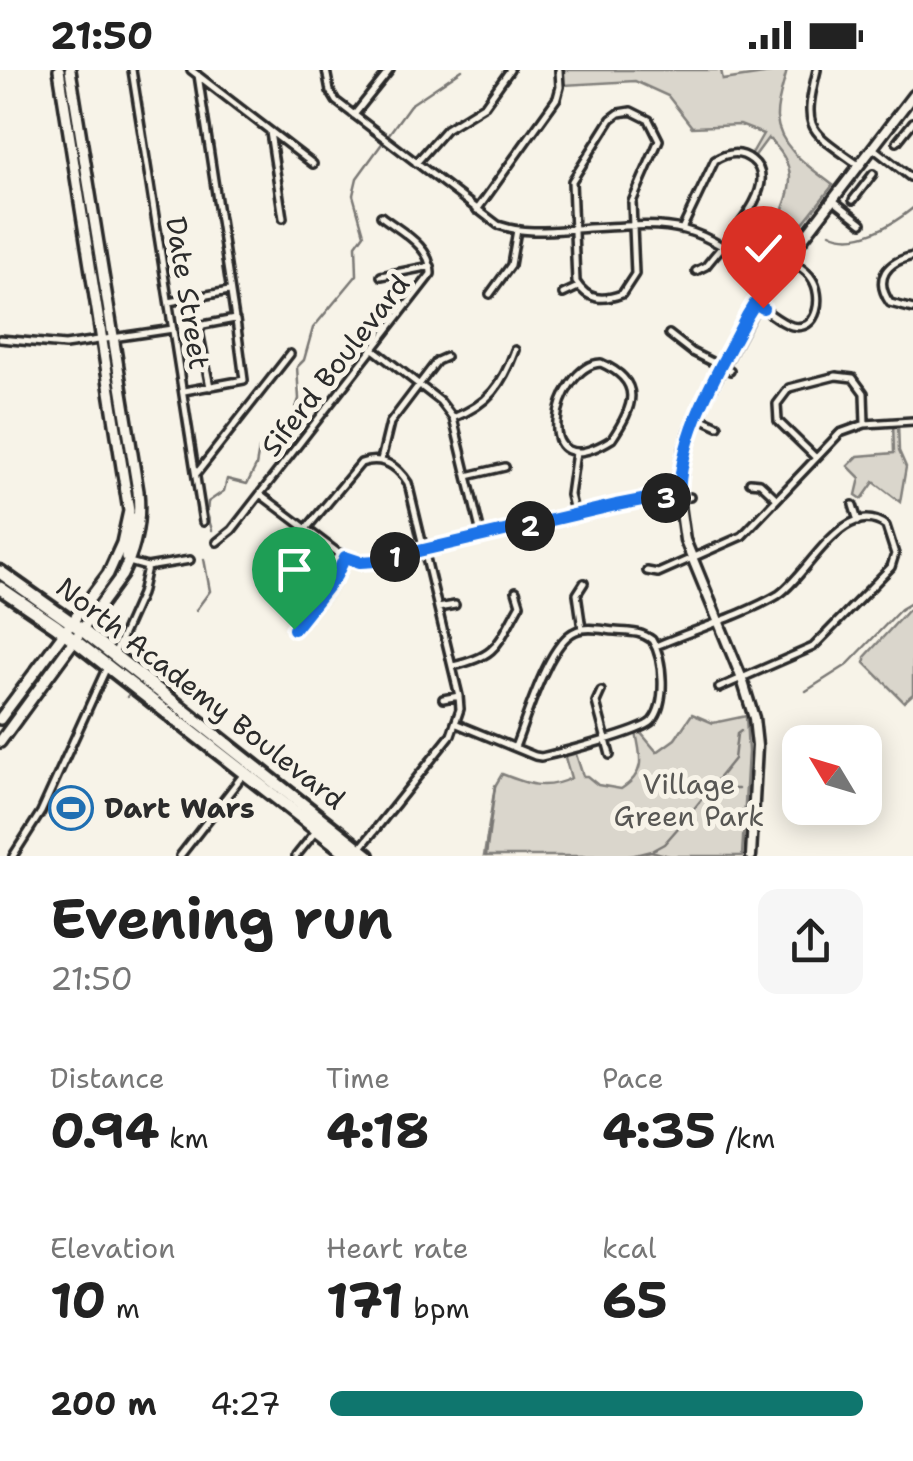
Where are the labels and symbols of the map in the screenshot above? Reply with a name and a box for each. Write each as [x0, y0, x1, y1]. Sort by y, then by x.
pin [721, 206, 806, 309]
street label: Date Street [157, 214, 219, 372]
street label: Siferd Boulevard [252, 266, 418, 464]
pin: 3 [641, 473, 691, 523]
pin: 2 [505, 501, 555, 551]
pin [252, 527, 337, 630]
pin: 1 [370, 532, 420, 582]
street label: North Academy Boulevard [49, 568, 353, 818]
north arrow [782, 725, 882, 825]
park label: Village Green Park [614, 765, 764, 835]
sports icon: Dart Wars [48, 785, 94, 831]
place label: Dart Wars [104, 789, 255, 827]

